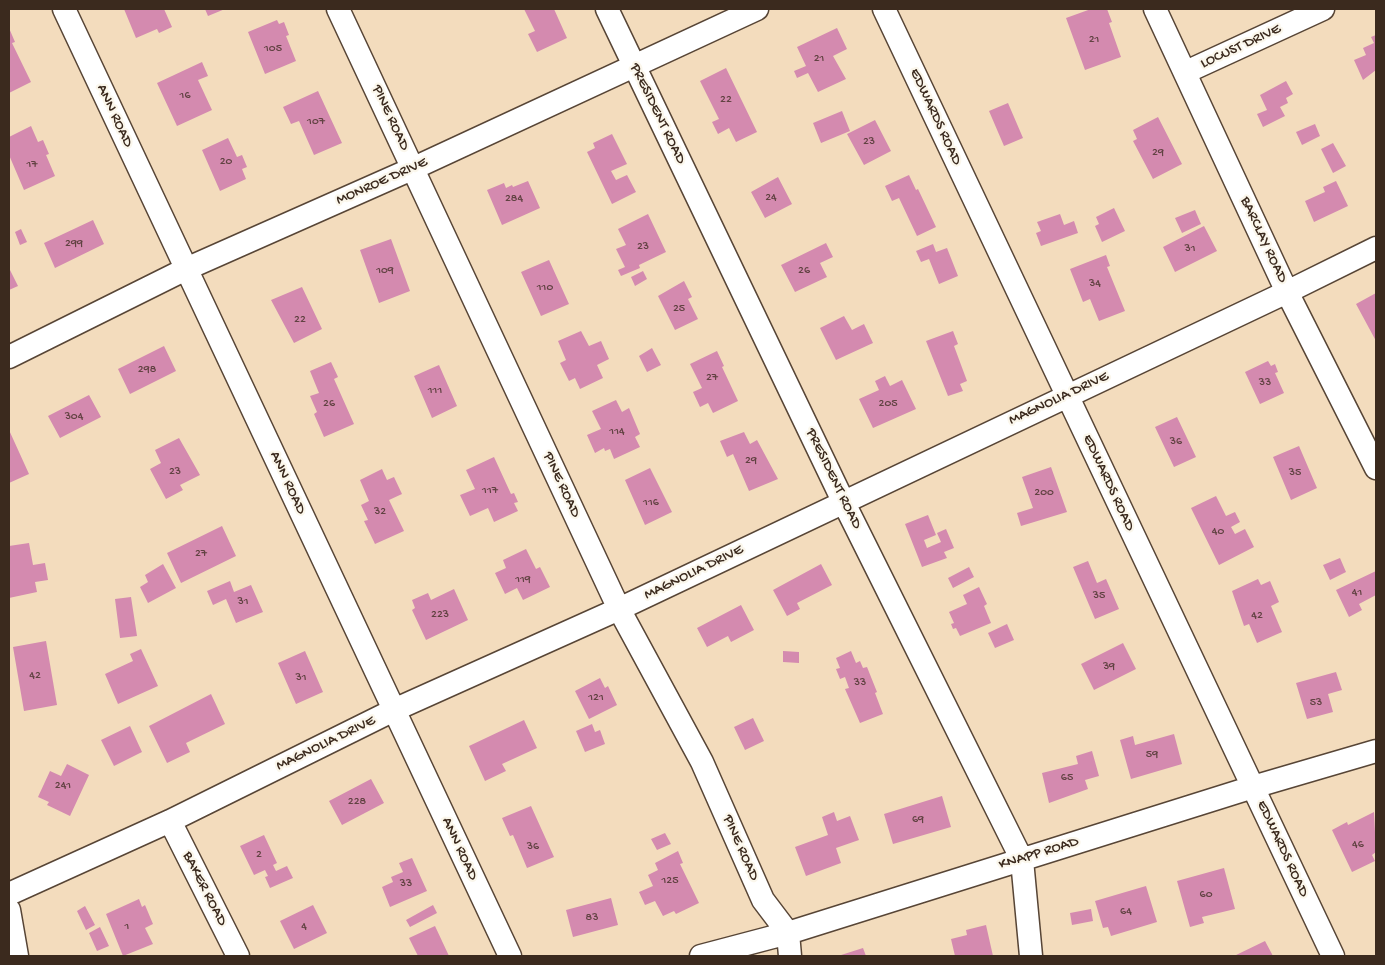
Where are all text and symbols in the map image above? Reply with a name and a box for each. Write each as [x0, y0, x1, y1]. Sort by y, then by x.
street label: LOCUST DRIVE [1198, 21, 1284, 73]
house number: 21 [1089, 33, 1099, 47]
house number: 105 [264, 42, 282, 56]
house number: 21 [814, 52, 824, 66]
street label: PRESIDENT ROAD [625, 61, 689, 167]
street label: EDWARDS ROAD [905, 66, 965, 168]
street label: ANN ROAD [92, 82, 136, 150]
street label: PINE ROAD [367, 82, 413, 154]
house number: 16 [180, 89, 190, 103]
house number: 22 [720, 93, 732, 107]
house number: 107 [307, 115, 325, 129]
house number: 23 [863, 135, 875, 149]
house number: 29 [1152, 146, 1164, 160]
street label: MONROE DRIVE [334, 154, 430, 210]
house number: 20 [220, 155, 232, 169]
house number: 17 [26, 158, 38, 172]
house number: 24 [765, 191, 777, 205]
house number: 284 [505, 192, 523, 206]
street label: BARCLAY ROAD [1235, 194, 1291, 286]
house number: 299 [65, 237, 83, 251]
house number: 23 [637, 240, 649, 254]
house number: 31 [1184, 242, 1196, 256]
house number: 109 [376, 264, 394, 278]
house number: 26 [798, 264, 810, 278]
house number: 34 [1089, 277, 1101, 291]
house number: 110 [537, 281, 553, 295]
house number: 25 [673, 302, 685, 316]
house number: 22 [294, 313, 306, 327]
house number: 298 [138, 363, 156, 377]
street label: MAGNOLIA DRIVE [1006, 368, 1112, 430]
house number: 27 [706, 371, 718, 385]
house number: 33 [1259, 376, 1271, 390]
house number: 111 [428, 384, 442, 398]
house number: 26 [323, 397, 335, 411]
house number: 205 [878, 397, 898, 411]
house number: 304 [65, 410, 83, 424]
house number: 114 [609, 425, 625, 439]
street label: PRESIDENT ROAD [801, 426, 865, 532]
street label: EDWARDS ROAD [1078, 432, 1138, 534]
house number: 36 [1170, 435, 1182, 449]
street label: ANN ROAD [265, 449, 309, 517]
street label: PINE ROAD [538, 449, 584, 521]
house number: 29 [745, 454, 757, 468]
house number: 23 [169, 465, 181, 479]
house number: 35 [1289, 466, 1301, 480]
house number: 117 [482, 484, 498, 498]
house number: 200 [1034, 486, 1054, 500]
house number: 116 [643, 496, 659, 510]
house number: 32 [374, 505, 386, 519]
house number: 40 [1212, 525, 1224, 539]
street label: MAGNOLIA DRIVE [642, 541, 746, 605]
house number: 27 [195, 547, 207, 561]
house number: 119 [515, 573, 531, 587]
house number: 41 [1352, 586, 1362, 600]
house number: 35 [1093, 589, 1105, 603]
house number: 31 [237, 595, 249, 609]
house number: 223 [431, 608, 449, 622]
house number: 42 [1251, 609, 1263, 623]
house number: 39 [1103, 660, 1115, 674]
house number: 42 [29, 669, 41, 683]
house number: 31 [295, 671, 307, 685]
house number: 33 [854, 676, 866, 690]
house number: 121 [588, 691, 604, 705]
house number: 53 [1310, 696, 1322, 710]
street label: MAGNOLIA DRIVE [274, 712, 378, 776]
house number: 59 [1146, 748, 1158, 762]
house number: 65 [1061, 771, 1073, 785]
house number: 241 [55, 779, 71, 793]
house number: 228 [348, 795, 366, 809]
street label: EDWARDS ROAD [1252, 798, 1312, 900]
street label: PINE ROAD [718, 812, 762, 884]
house number: 69 [912, 813, 924, 827]
street label: ANN ROAD [437, 815, 481, 883]
street label: KNAPP ROAD [997, 833, 1081, 875]
house number: 46 [1352, 838, 1364, 852]
house number: 36 [527, 840, 539, 854]
house number: 2 [256, 848, 262, 862]
street label: BAKER ROAD [178, 849, 230, 929]
house number: 125 [661, 874, 679, 888]
house number: 33 [400, 877, 412, 891]
house number: 60 [1200, 888, 1212, 902]
house number: 64 [1120, 905, 1132, 919]
house number: 83 [586, 911, 598, 925]
house number: 1 [125, 920, 129, 934]
house number: 4 [301, 920, 307, 934]

